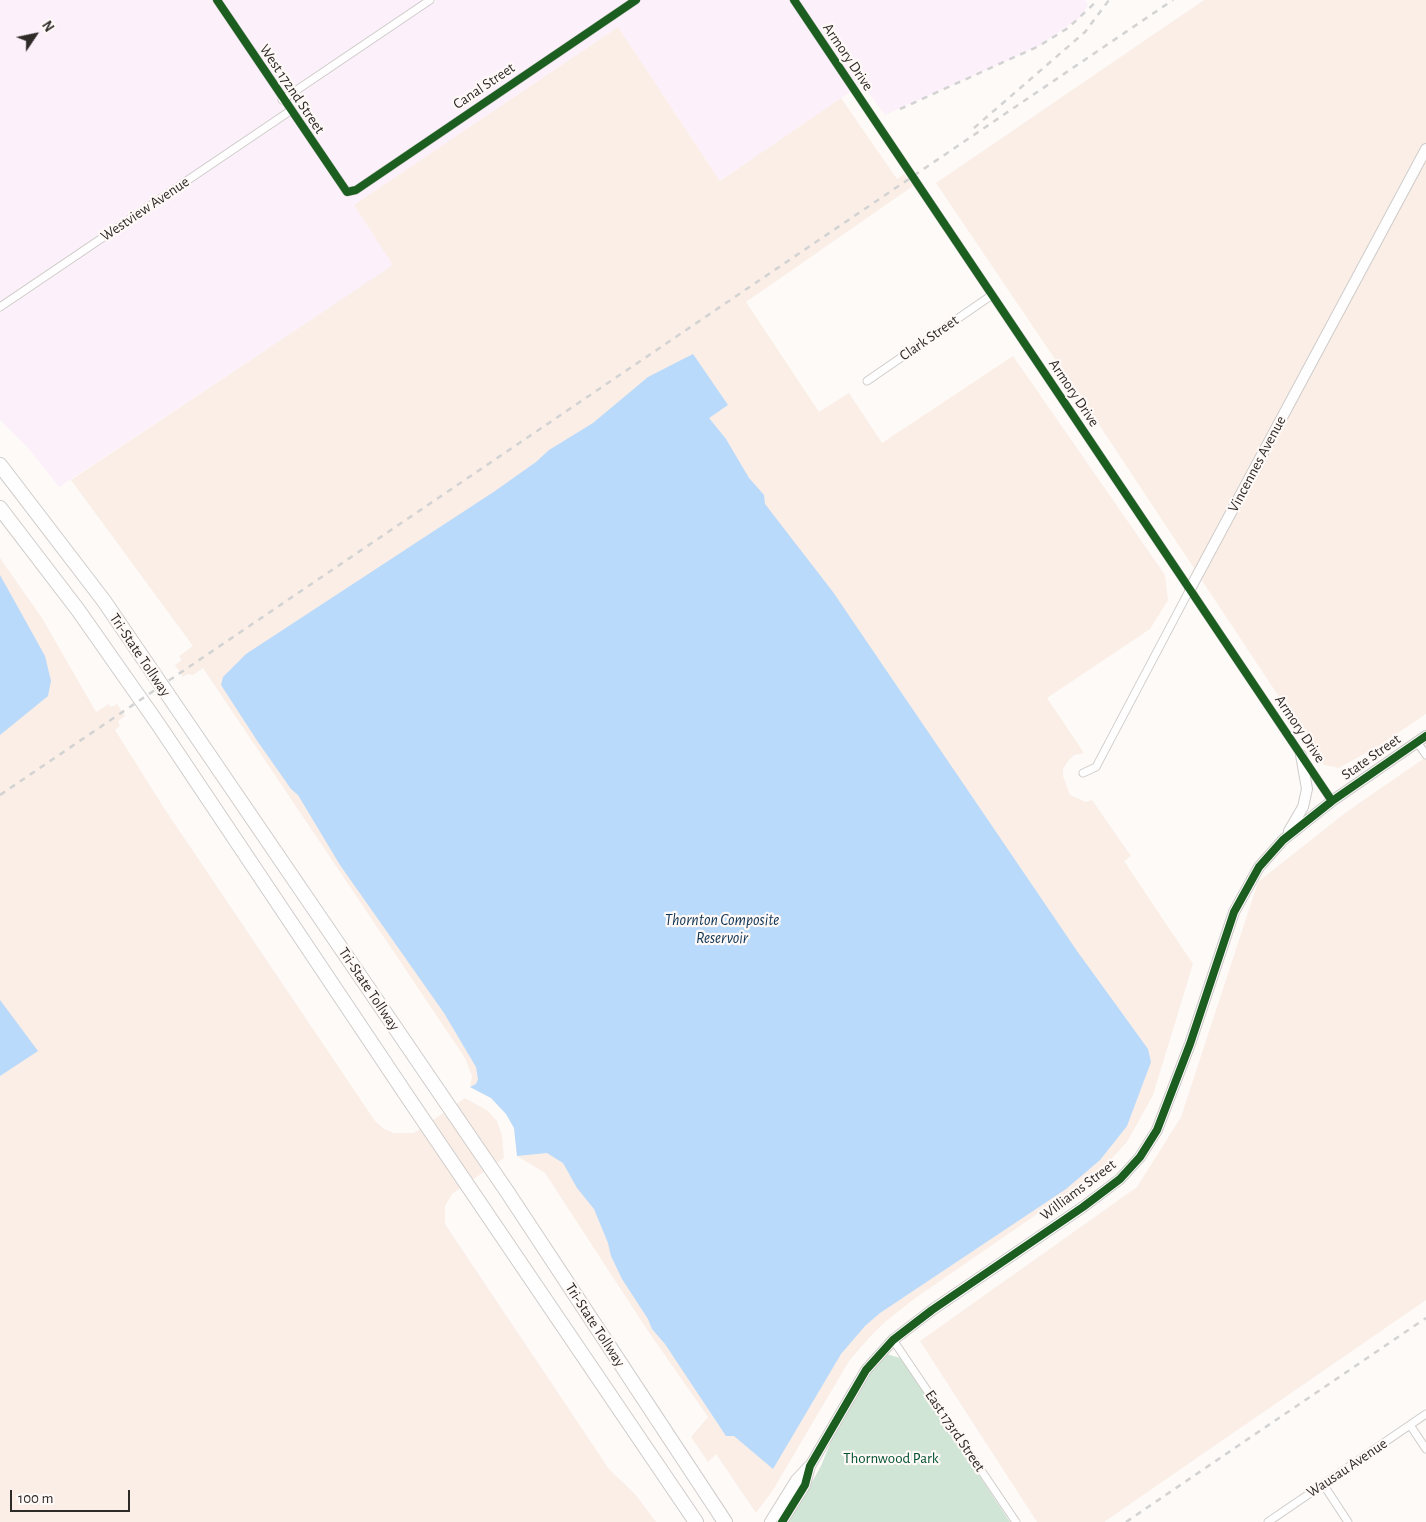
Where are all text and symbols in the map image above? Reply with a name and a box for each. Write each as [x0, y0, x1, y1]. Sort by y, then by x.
north arrow [10, 10, 60, 60]
text: N [39, 19, 56, 35]
street label: Armory Drive [819, 20, 877, 94]
street label: West 172nd Street [255, 41, 329, 137]
street label: Canal Street [450, 59, 518, 113]
street label: Westview Avenue [97, 173, 193, 245]
street label: Clark Street [896, 311, 962, 365]
street label: Armory Drive [1045, 356, 1103, 430]
street label: Vincennes Avenue [1224, 413, 1290, 515]
street label: Tri-State Tollway [106, 610, 174, 700]
street label: Armory Drive [1271, 692, 1329, 766]
street label: State Street [1338, 730, 1404, 784]
water label: Thornton Composite Reservoir [665, 910, 779, 948]
street label: Tri-State Tollway [335, 944, 403, 1034]
street label: Williams Street [1037, 1156, 1119, 1224]
street label: Tri-State Tollway [561, 1280, 629, 1370]
street label: East 173rd Street [921, 1387, 989, 1475]
street label: Wausau Avenue [1303, 1434, 1391, 1502]
park label: Thornwood Park [843, 1449, 939, 1467]
scale bar [12, 1480, 132, 1512]
text: 100 m [18, 1491, 53, 1506]

